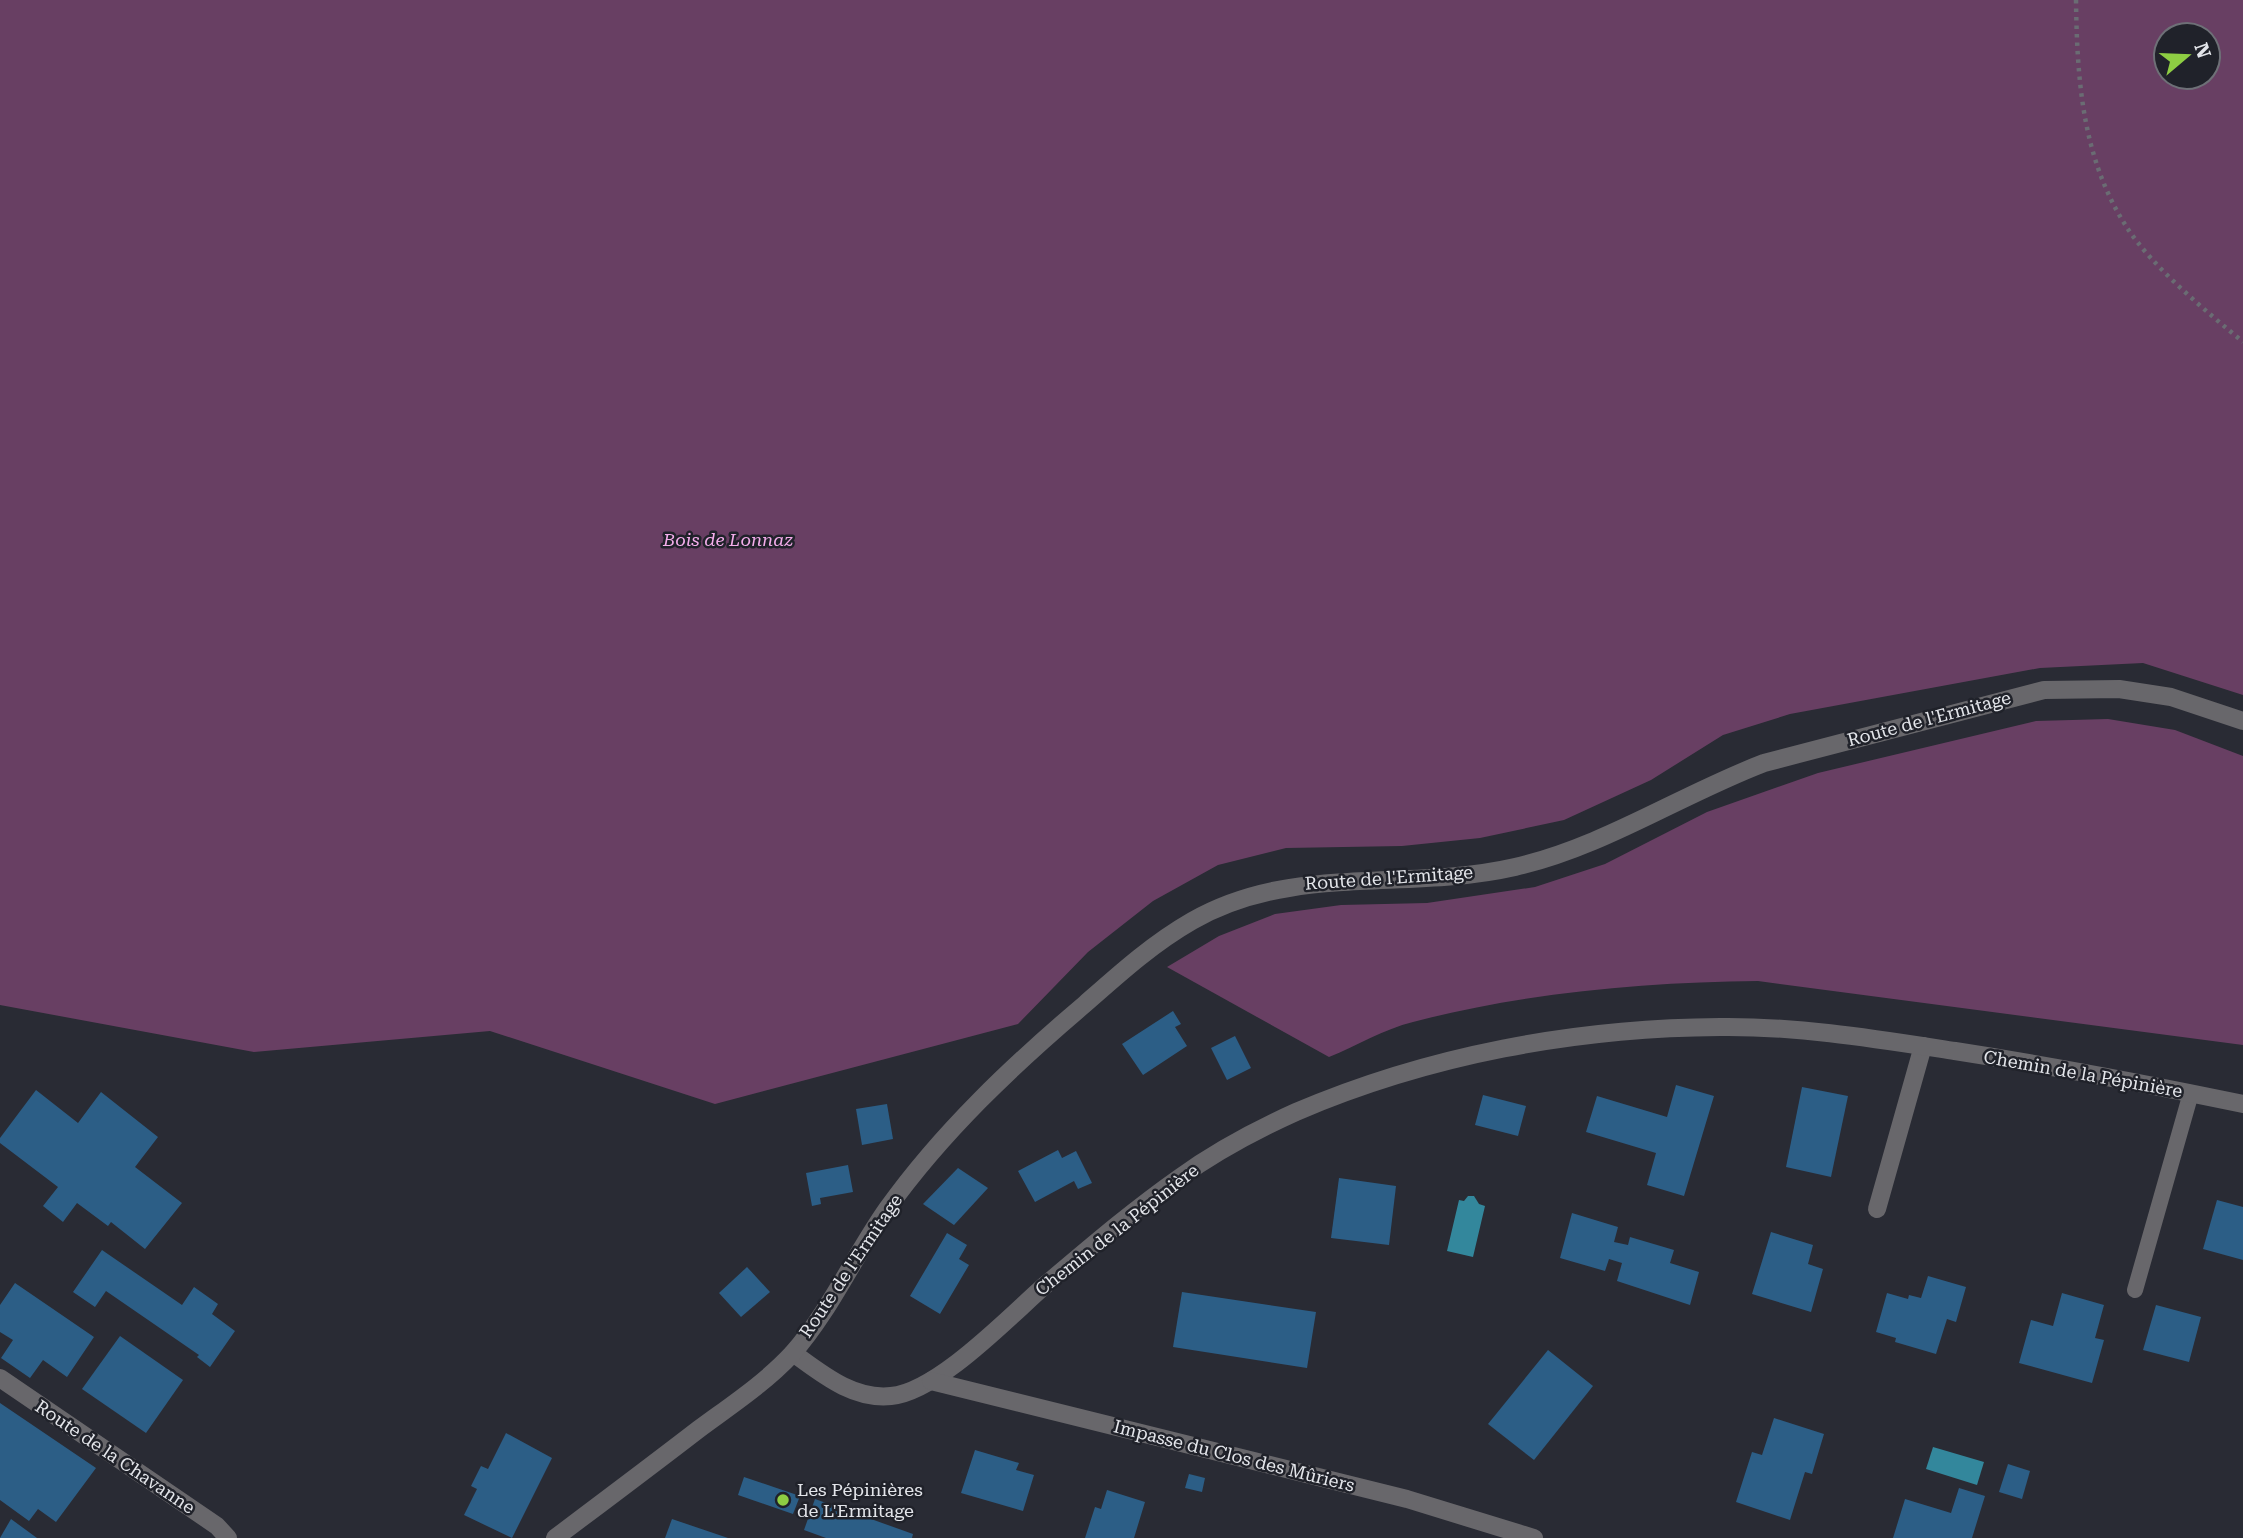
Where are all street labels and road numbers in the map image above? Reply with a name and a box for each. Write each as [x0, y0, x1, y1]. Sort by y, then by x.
street label: Route de l'Ermitage [1845, 687, 2013, 750]
street label: Route de l'Ermitage [1304, 861, 1474, 894]
street label: Chemin de la Pépinière [1982, 1046, 2184, 1101]
street label: Chemin de la Pépinière [1031, 1159, 1203, 1300]
street label: Route de l'Ermitage [795, 1190, 906, 1341]
street label: Route de la Chavanne [31, 1395, 199, 1518]
street label: Impasse du Clos des Mûriers [1111, 1415, 1357, 1496]

